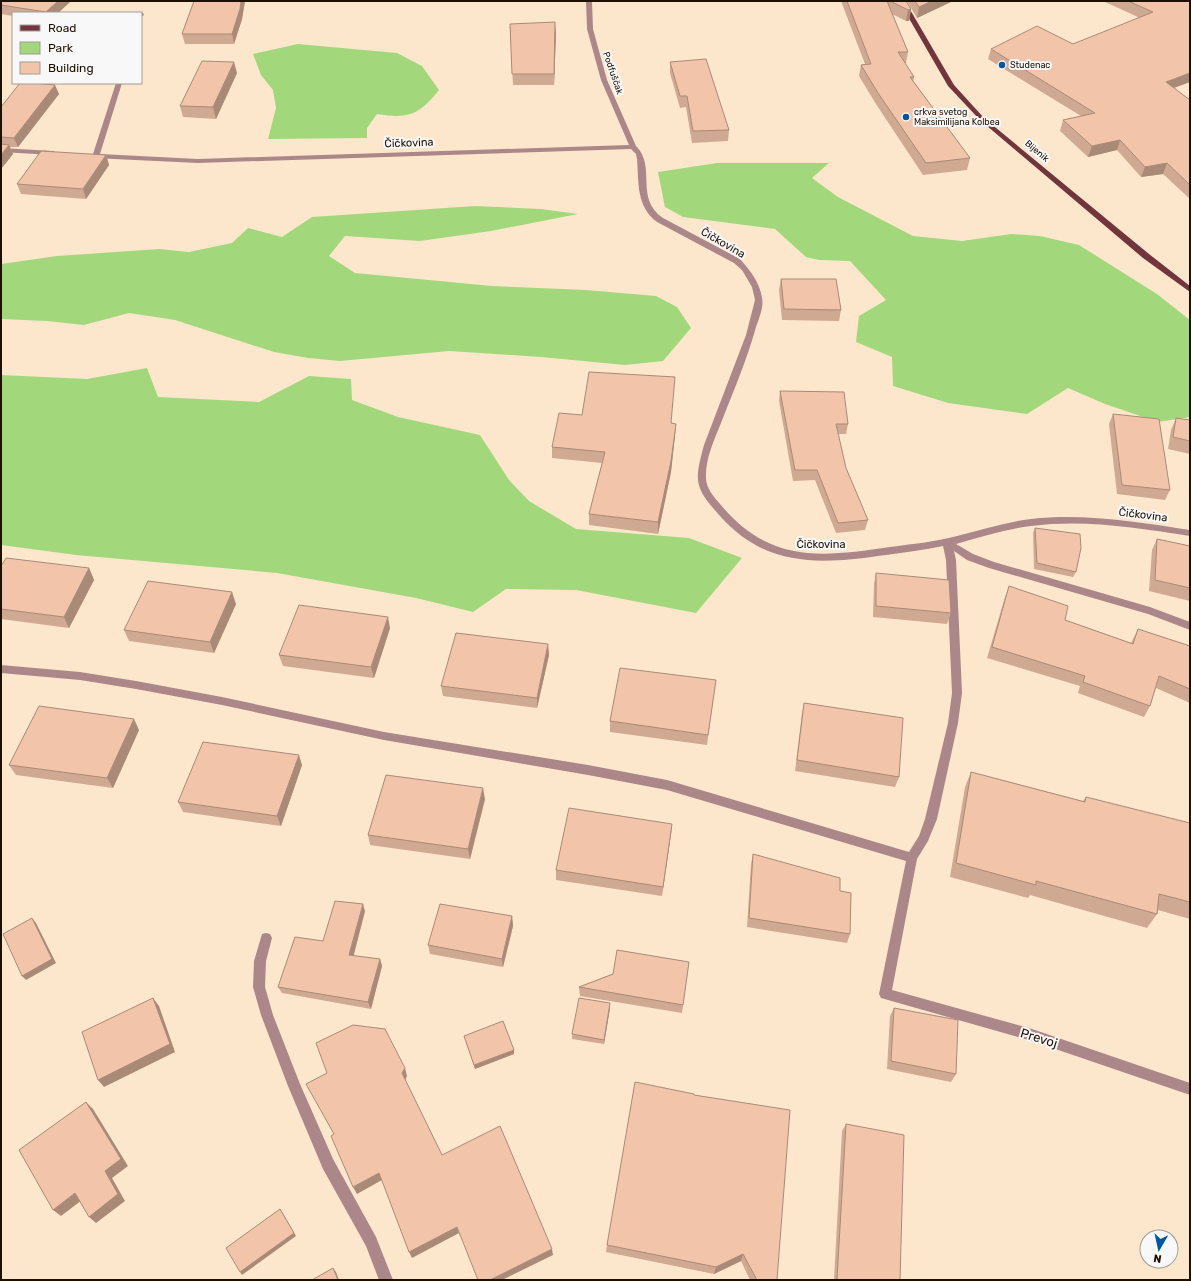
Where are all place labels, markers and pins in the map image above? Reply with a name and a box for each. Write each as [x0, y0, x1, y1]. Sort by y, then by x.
marker: Studenac [997, 60, 1007, 70]
place label: Studenac [1010, 60, 1050, 70]
place label: crkva svetog Maksimilijana Kolbea [914, 107, 1000, 127]
marker: crkva svetog Maksimilijana Kolbea [901, 112, 911, 122]

